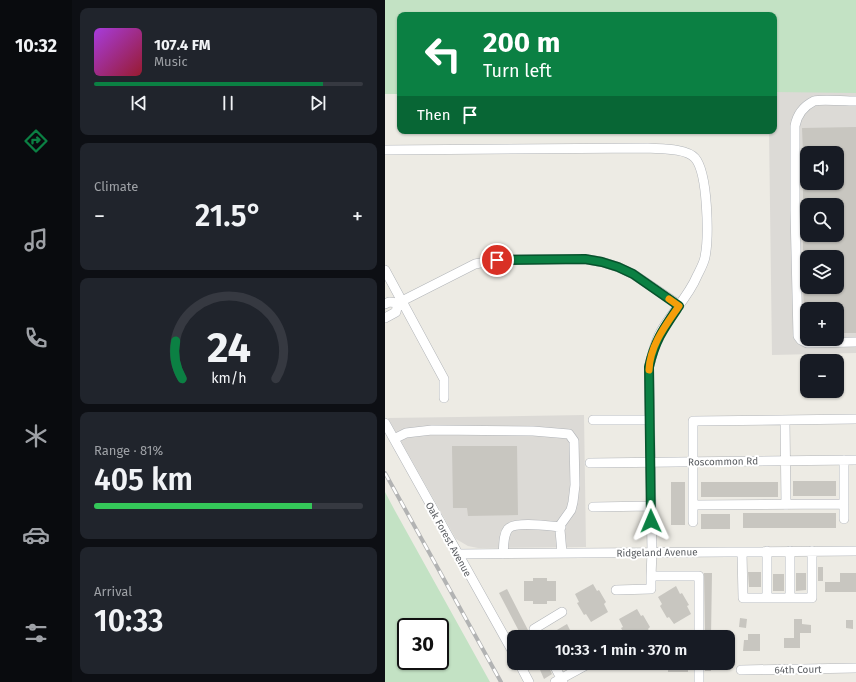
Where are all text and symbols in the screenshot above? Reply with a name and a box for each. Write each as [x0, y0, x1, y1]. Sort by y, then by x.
text: 200 m [483, 26, 561, 59]
icon: left [417, 28, 469, 80]
text: 10:32 [15, 35, 57, 57]
text: 107.4 FM [154, 36, 210, 54]
text: Music [154, 54, 188, 69]
text: Turn left [483, 60, 552, 82]
icon: previous [128, 92, 150, 114]
icon: pause [217, 92, 239, 114]
icon: next [307, 92, 329, 114]
icon: arrive [459, 104, 481, 126]
text: Then [417, 106, 451, 124]
icon: directions [22, 127, 50, 155]
map controls [800, 146, 844, 398]
button: sound [800, 146, 844, 190]
text: Climate [94, 179, 138, 194]
text: 21.5° [195, 198, 262, 234]
button: search [800, 198, 844, 242]
text: − [94, 203, 105, 230]
text: + [352, 203, 363, 230]
icon: music [22, 226, 50, 254]
pin [480, 243, 514, 277]
icon: arrive [486, 249, 508, 271]
button: layers [800, 250, 844, 294]
button: + [800, 302, 844, 346]
text: 24 [207, 323, 250, 373]
icon: phone [22, 324, 50, 352]
button: − [800, 354, 844, 398]
text: km/h [211, 370, 246, 387]
icon: climate [22, 422, 50, 450]
text: Range · 81% [94, 443, 163, 458]
street label: Roscommon Rd [688, 455, 758, 469]
text: 405 km [94, 462, 193, 498]
street label: Oak Forest Avenue [423, 500, 474, 579]
position arrow [630, 500, 672, 542]
icon: car [22, 521, 50, 549]
street label: Ridgeland Avenue [616, 546, 698, 560]
text: Arrival [94, 584, 132, 599]
text: 10:33 [94, 603, 164, 639]
speed limit sign: 30 [397, 618, 449, 670]
icon: filters [22, 619, 50, 647]
text: 10:33 · 1 min · 370 m [555, 641, 687, 659]
street label: 64th Court [774, 664, 822, 676]

